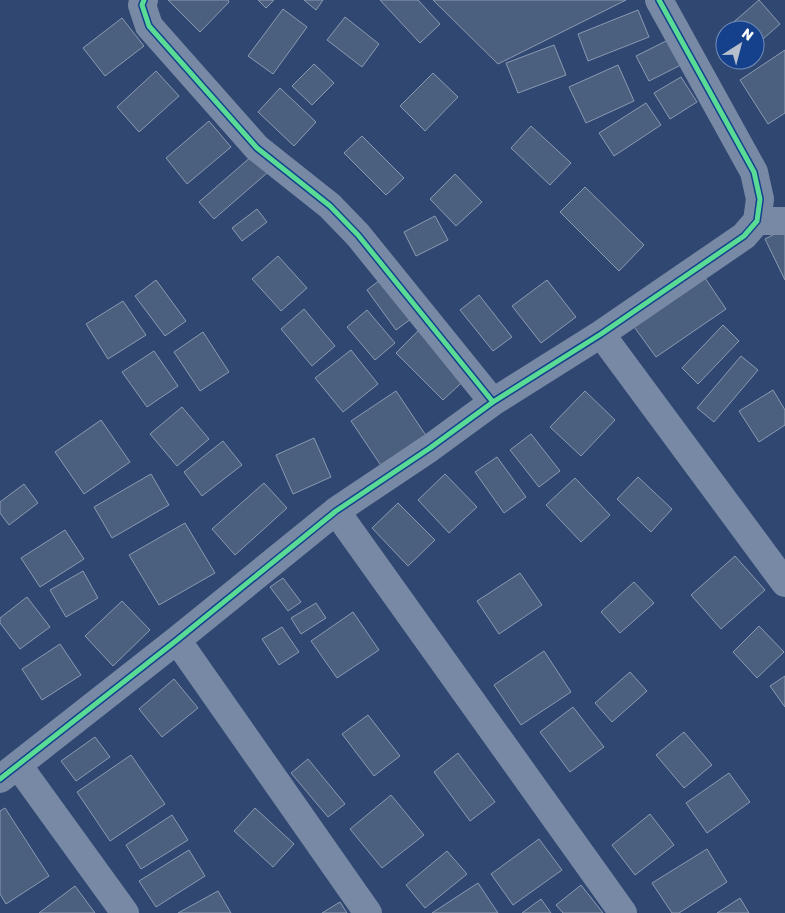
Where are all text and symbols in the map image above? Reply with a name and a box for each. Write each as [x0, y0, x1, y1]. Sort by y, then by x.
north arrow [715, 20, 765, 70]
text: N [738, 25, 756, 45]

